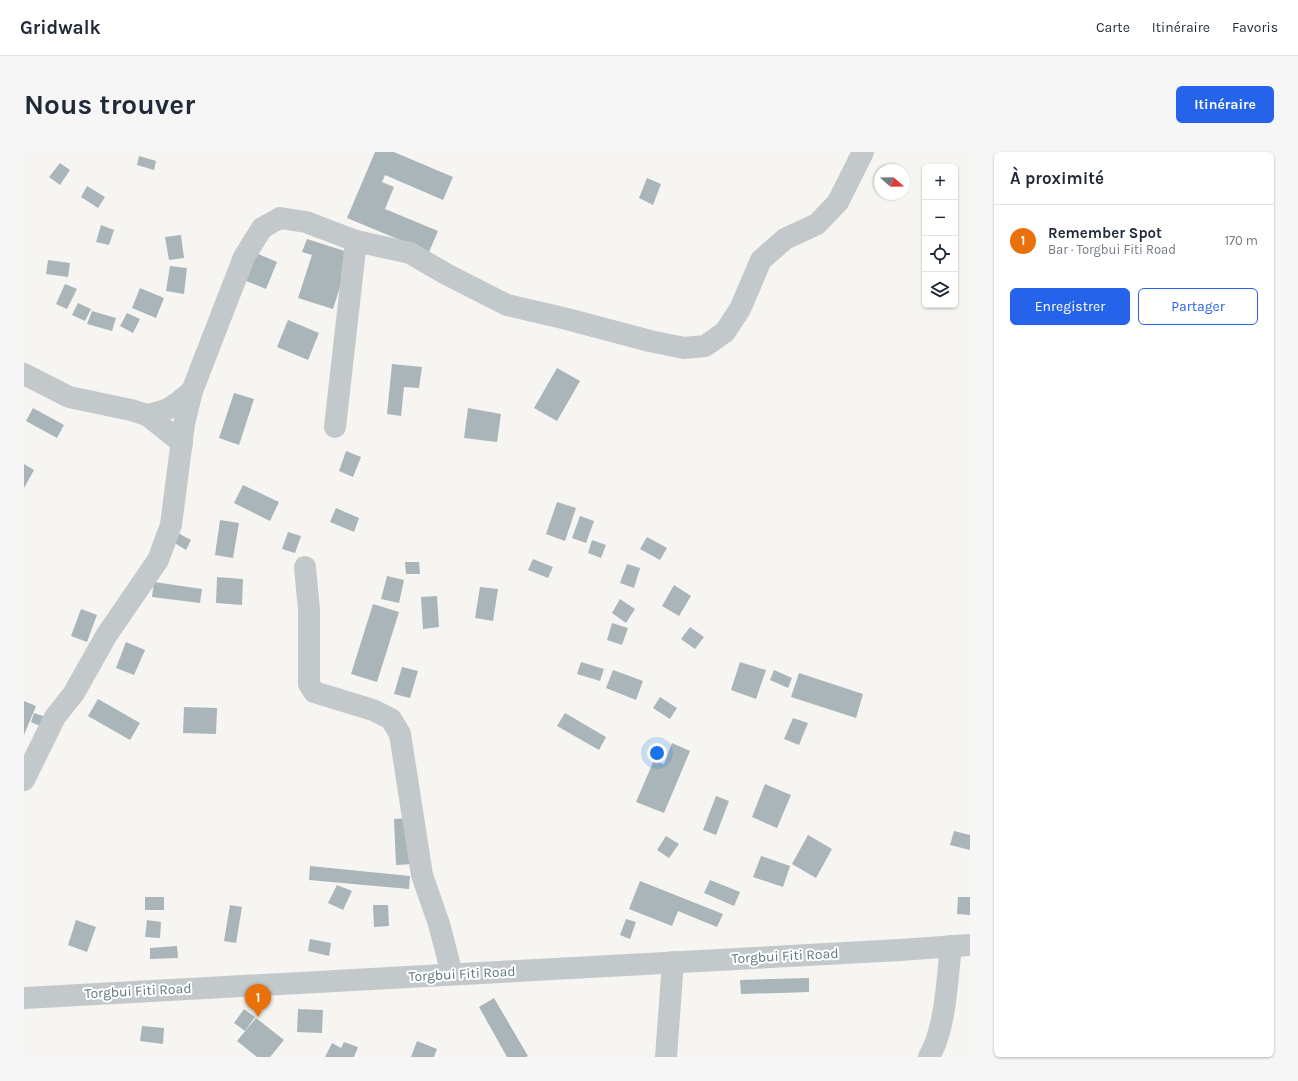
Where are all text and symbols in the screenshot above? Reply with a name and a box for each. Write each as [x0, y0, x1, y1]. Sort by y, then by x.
text: Gridwalk [20, 17, 101, 39]
text: Carte [1096, 19, 1130, 36]
text: Itinéraire [1152, 19, 1210, 36]
text: Favoris [1232, 19, 1278, 36]
button: Itinéraire [1176, 86, 1274, 123]
text: Nous trouver [24, 88, 195, 121]
north arrow [874, 164, 910, 200]
map controls [922, 164, 958, 308]
button: + [922, 164, 958, 200]
text: À proximité [1010, 168, 1104, 188]
button: − [922, 200, 958, 236]
text: Remember Spot [1048, 224, 1162, 242]
text: 1 [1021, 233, 1025, 248]
text: 170 m [1225, 233, 1258, 248]
button: locate [922, 236, 958, 272]
text: Bar · Torgbui Fiti Road [1048, 242, 1176, 257]
button: layers [922, 272, 958, 308]
button: Enregistrer [1010, 288, 1130, 325]
button: Partager [1138, 288, 1258, 325]
your location [647, 743, 667, 763]
street label: Torgbui Fiti Road [731, 945, 839, 967]
street label: Torgbui Fiti Road [408, 963, 516, 985]
street label: Torgbui Fiti Road [84, 980, 192, 1002]
pin: 1 [245, 984, 271, 1017]

